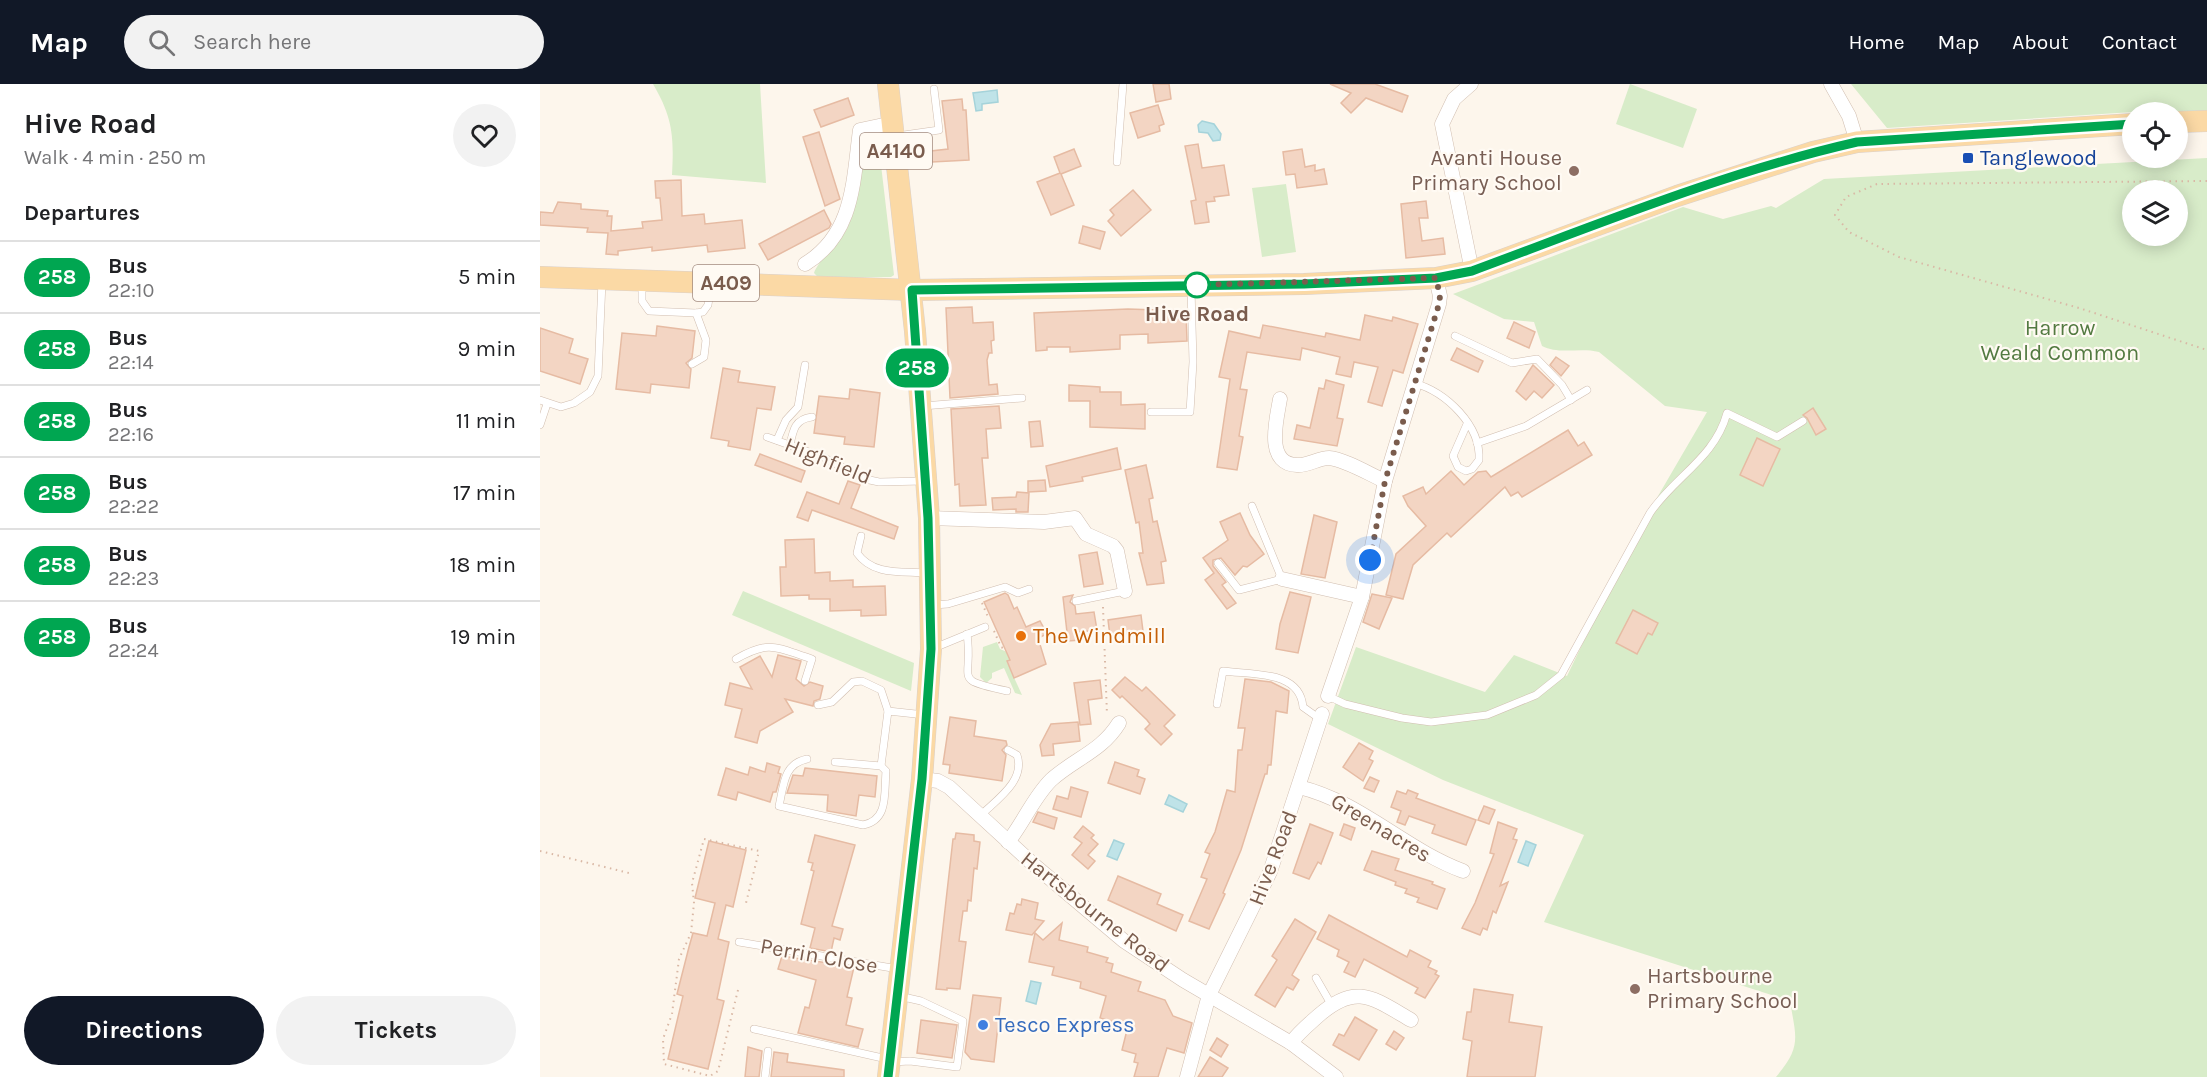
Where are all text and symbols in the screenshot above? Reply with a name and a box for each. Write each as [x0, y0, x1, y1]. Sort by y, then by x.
search box [124, 15, 544, 69]
text: Map [30, 26, 88, 59]
icon: search [145, 26, 178, 59]
text: Search here [193, 29, 311, 55]
text: Home [1849, 30, 1905, 54]
text: Map [1938, 30, 1979, 54]
text: About [2012, 30, 2069, 54]
text: Contact [2102, 30, 2177, 54]
map controls [2122, 102, 2188, 246]
button: locate [2122, 102, 2188, 168]
button: heart [453, 104, 516, 167]
text: Hive Road [24, 107, 157, 140]
road number: A4140 [860, 133, 932, 169]
place label: Avanti House Primary School [1411, 145, 1562, 196]
place label: Tanglewood [1980, 145, 2097, 171]
text: Walk · 4 min · 250 m [24, 146, 206, 169]
marker: Tanglewood [1961, 151, 1975, 165]
marker: Avanti House Primary School [1567, 164, 1581, 178]
button: layers [2122, 180, 2188, 246]
text: Departures [24, 200, 140, 226]
text: Bus [108, 253, 148, 279]
text: 5 min [458, 264, 516, 290]
text: 258 [38, 265, 76, 289]
road number: A409 [693, 265, 759, 301]
marker: Hive Road [1184, 272, 1210, 298]
text: 22:10 [108, 279, 154, 302]
place label: Hive Road [1145, 301, 1249, 327]
park label: Harrow Weald Common [1981, 315, 2139, 366]
text: Bus [108, 325, 148, 351]
text: 9 min [458, 336, 516, 362]
text: 258 [38, 337, 76, 361]
line badge: 258 [882, 348, 952, 388]
text: 22:14 [108, 351, 154, 374]
text: 258 [898, 356, 936, 380]
text: Bus [108, 397, 148, 423]
text: 11 min [456, 408, 516, 434]
text: 258 [38, 409, 76, 433]
text: 22:16 [108, 423, 154, 446]
street label: Highfield [781, 432, 875, 490]
text: Bus [108, 469, 148, 495]
text: 17 min [453, 480, 516, 506]
text: 258 [38, 481, 76, 505]
text: 22:22 [108, 495, 159, 518]
text: Bus [108, 541, 148, 567]
your location [1355, 545, 1385, 575]
text: 18 min [450, 552, 516, 578]
text: 258 [38, 553, 76, 577]
text: 22:23 [108, 567, 159, 590]
text: Bus [108, 613, 148, 639]
place label: The Windmill [1033, 623, 1166, 649]
text: 19 min [450, 624, 516, 650]
text: 258 [38, 625, 76, 649]
marker: The Windmill [1014, 629, 1028, 643]
text: 22:24 [108, 639, 159, 662]
street label: Greenacres [1326, 788, 1436, 868]
street label: Hive Road [1243, 807, 1303, 909]
street label: Hartsbourne Road [1016, 846, 1174, 978]
street label: Perrin Close [758, 933, 880, 979]
place label: Hartsbourne Primary School [1647, 963, 1798, 1014]
marker: Hartsbourne Primary School [1628, 982, 1642, 996]
button: Directions [24, 996, 264, 1065]
button: Tickets [276, 996, 516, 1065]
place label: Tesco Express [995, 1012, 1135, 1038]
marker: Tesco Express [976, 1018, 990, 1032]

